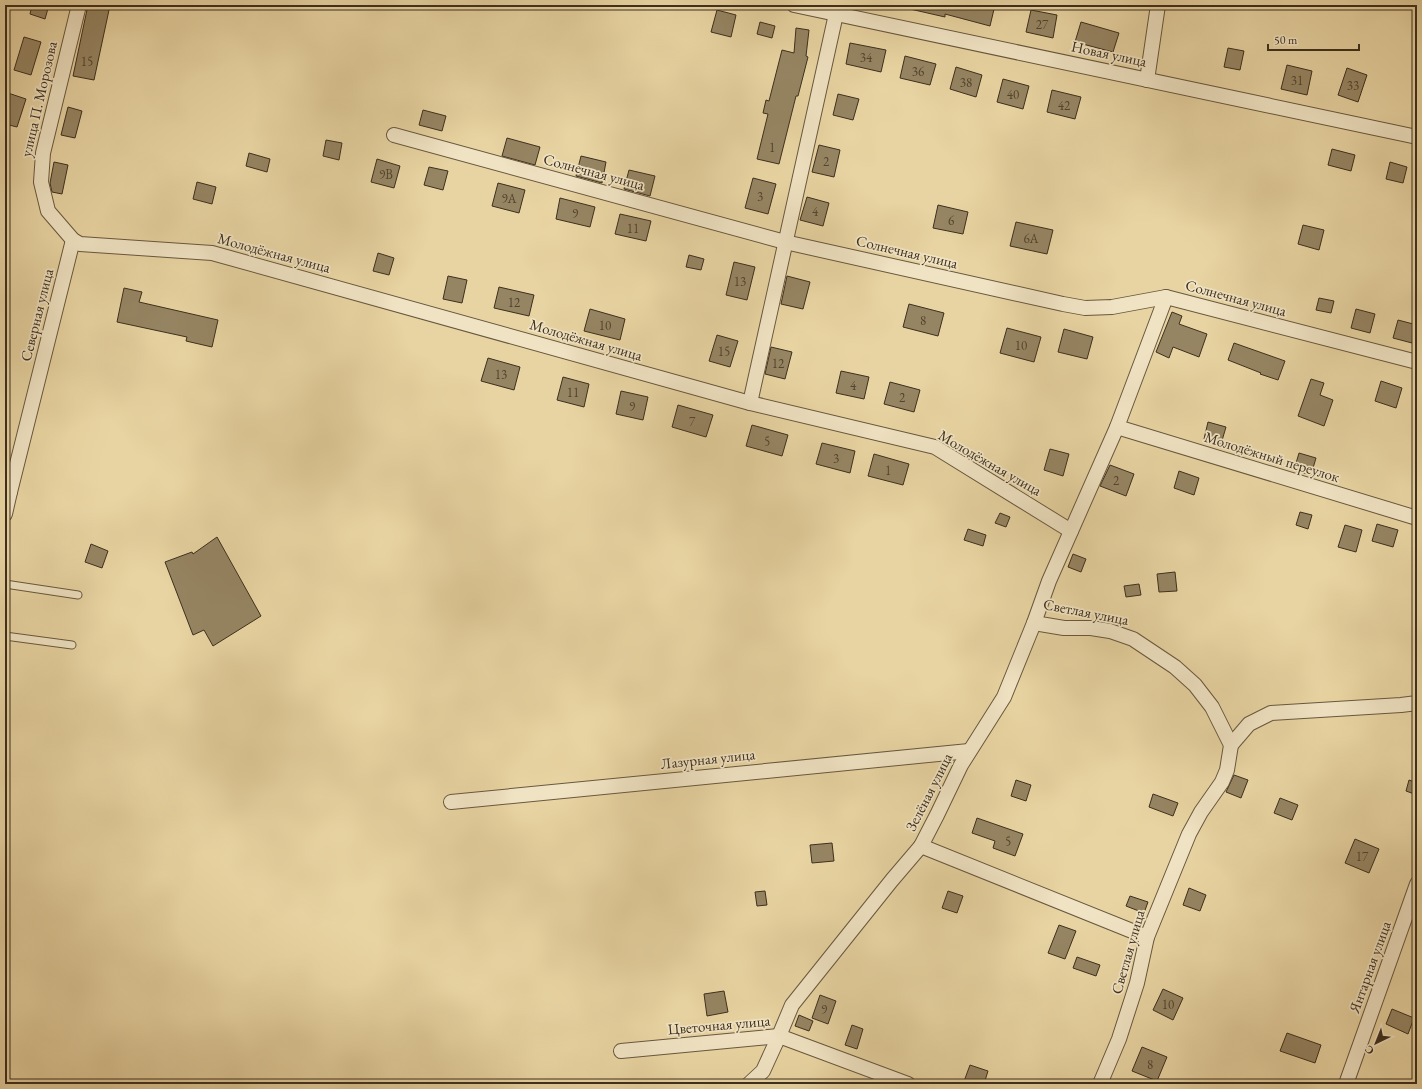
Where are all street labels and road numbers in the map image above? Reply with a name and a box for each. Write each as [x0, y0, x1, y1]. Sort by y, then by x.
street label: Новая улица [1070, 36, 1149, 71]
street label: улица П. Морозова [16, 39, 61, 159]
street label: Солнечная улица [542, 149, 647, 194]
street label: Молодёжная улица [216, 228, 333, 277]
street label: Солнечная улица [854, 231, 960, 272]
street label: Северная улица [16, 266, 57, 363]
street label: Солнечная улица [1184, 275, 1289, 320]
street label: Молодёжная улица [528, 314, 645, 365]
street label: Молодёжная улица [935, 425, 1045, 500]
street label: Молодёжный переулок [1202, 427, 1342, 486]
street label: Светлая улица [1042, 594, 1130, 629]
street label: Лазурная улица [660, 744, 756, 773]
street label: Зелёная улица [901, 750, 956, 834]
street label: Светлая улица [1106, 908, 1149, 996]
street label: Янтарная улица [1344, 918, 1395, 1016]
street label: Цветочная улица [667, 1011, 771, 1038]

